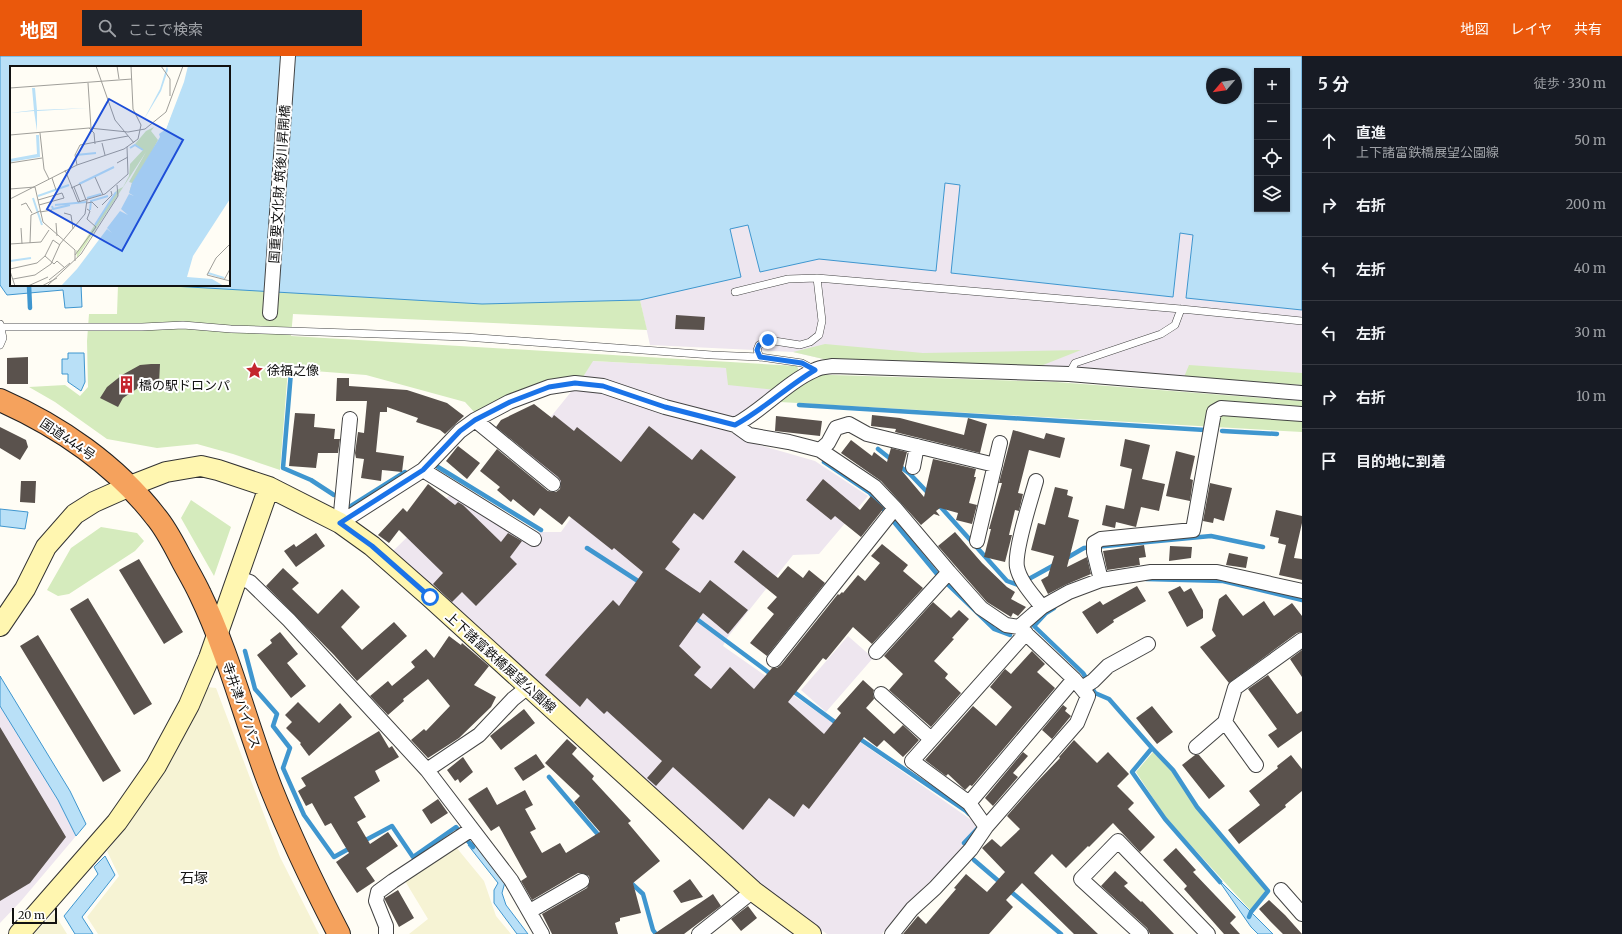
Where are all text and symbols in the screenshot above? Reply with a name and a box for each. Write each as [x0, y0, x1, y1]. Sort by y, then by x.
search box [82, 10, 362, 46]
icon: search [96, 17, 118, 39]
text: 地図 [20, 18, 58, 42]
text: ここで検索 [128, 20, 203, 39]
text: 地図 [1460, 20, 1488, 38]
text: レイヤ [1510, 20, 1552, 38]
text: 共有 [1574, 20, 1602, 38]
inset map [10, 66, 230, 286]
north arrow [1206, 68, 1242, 104]
map controls [1254, 68, 1290, 212]
button: + [1254, 68, 1290, 104]
text: 5 分 [1318, 73, 1349, 95]
text: 徒歩 · 330 m [1534, 75, 1606, 92]
street label: 国重要文化財 筑後川昇開橋 [265, 104, 294, 264]
button: − [1254, 104, 1290, 140]
text: 直進 [1356, 123, 1386, 142]
icon: ahead [1318, 130, 1340, 152]
text: 50 m [1574, 132, 1606, 149]
button: locate [1254, 140, 1290, 176]
text: 上下諸富鉄橋展望公園線 [1356, 144, 1499, 161]
button: layers [1254, 176, 1290, 212]
icon: right [1318, 194, 1340, 216]
text: 右折 [1356, 196, 1386, 215]
text: 200 m [1566, 196, 1606, 213]
icon: left [1318, 258, 1340, 280]
text: 左折 [1356, 260, 1386, 279]
text: 40 m [1574, 260, 1606, 277]
icon: left [1318, 322, 1340, 344]
text: 左折 [1356, 324, 1386, 343]
text: 30 m [1574, 324, 1606, 341]
route end [759, 331, 777, 349]
place icon: 徐福之像 [244, 360, 264, 380]
place label: 徐福之像 [267, 362, 319, 379]
building icon: 橋の駅ドロンパ [116, 375, 136, 395]
place label: 橋の駅ドロンパ [139, 377, 230, 394]
icon: right [1318, 386, 1340, 408]
text: 右折 [1356, 388, 1386, 407]
text: 10 m [1576, 388, 1606, 405]
street label: 国道444号 [37, 415, 99, 464]
icon: arrive [1318, 450, 1340, 472]
text: 目的地に到着 [1356, 452, 1446, 471]
route start [421, 588, 439, 606]
street label: 上下諸富鉄橋展望公園線 [442, 608, 559, 717]
street label: 寺井津バイパス [219, 659, 264, 751]
district label: 石塚 [180, 869, 208, 887]
scale bar [12, 906, 57, 925]
text: 20 m [18, 908, 45, 922]

